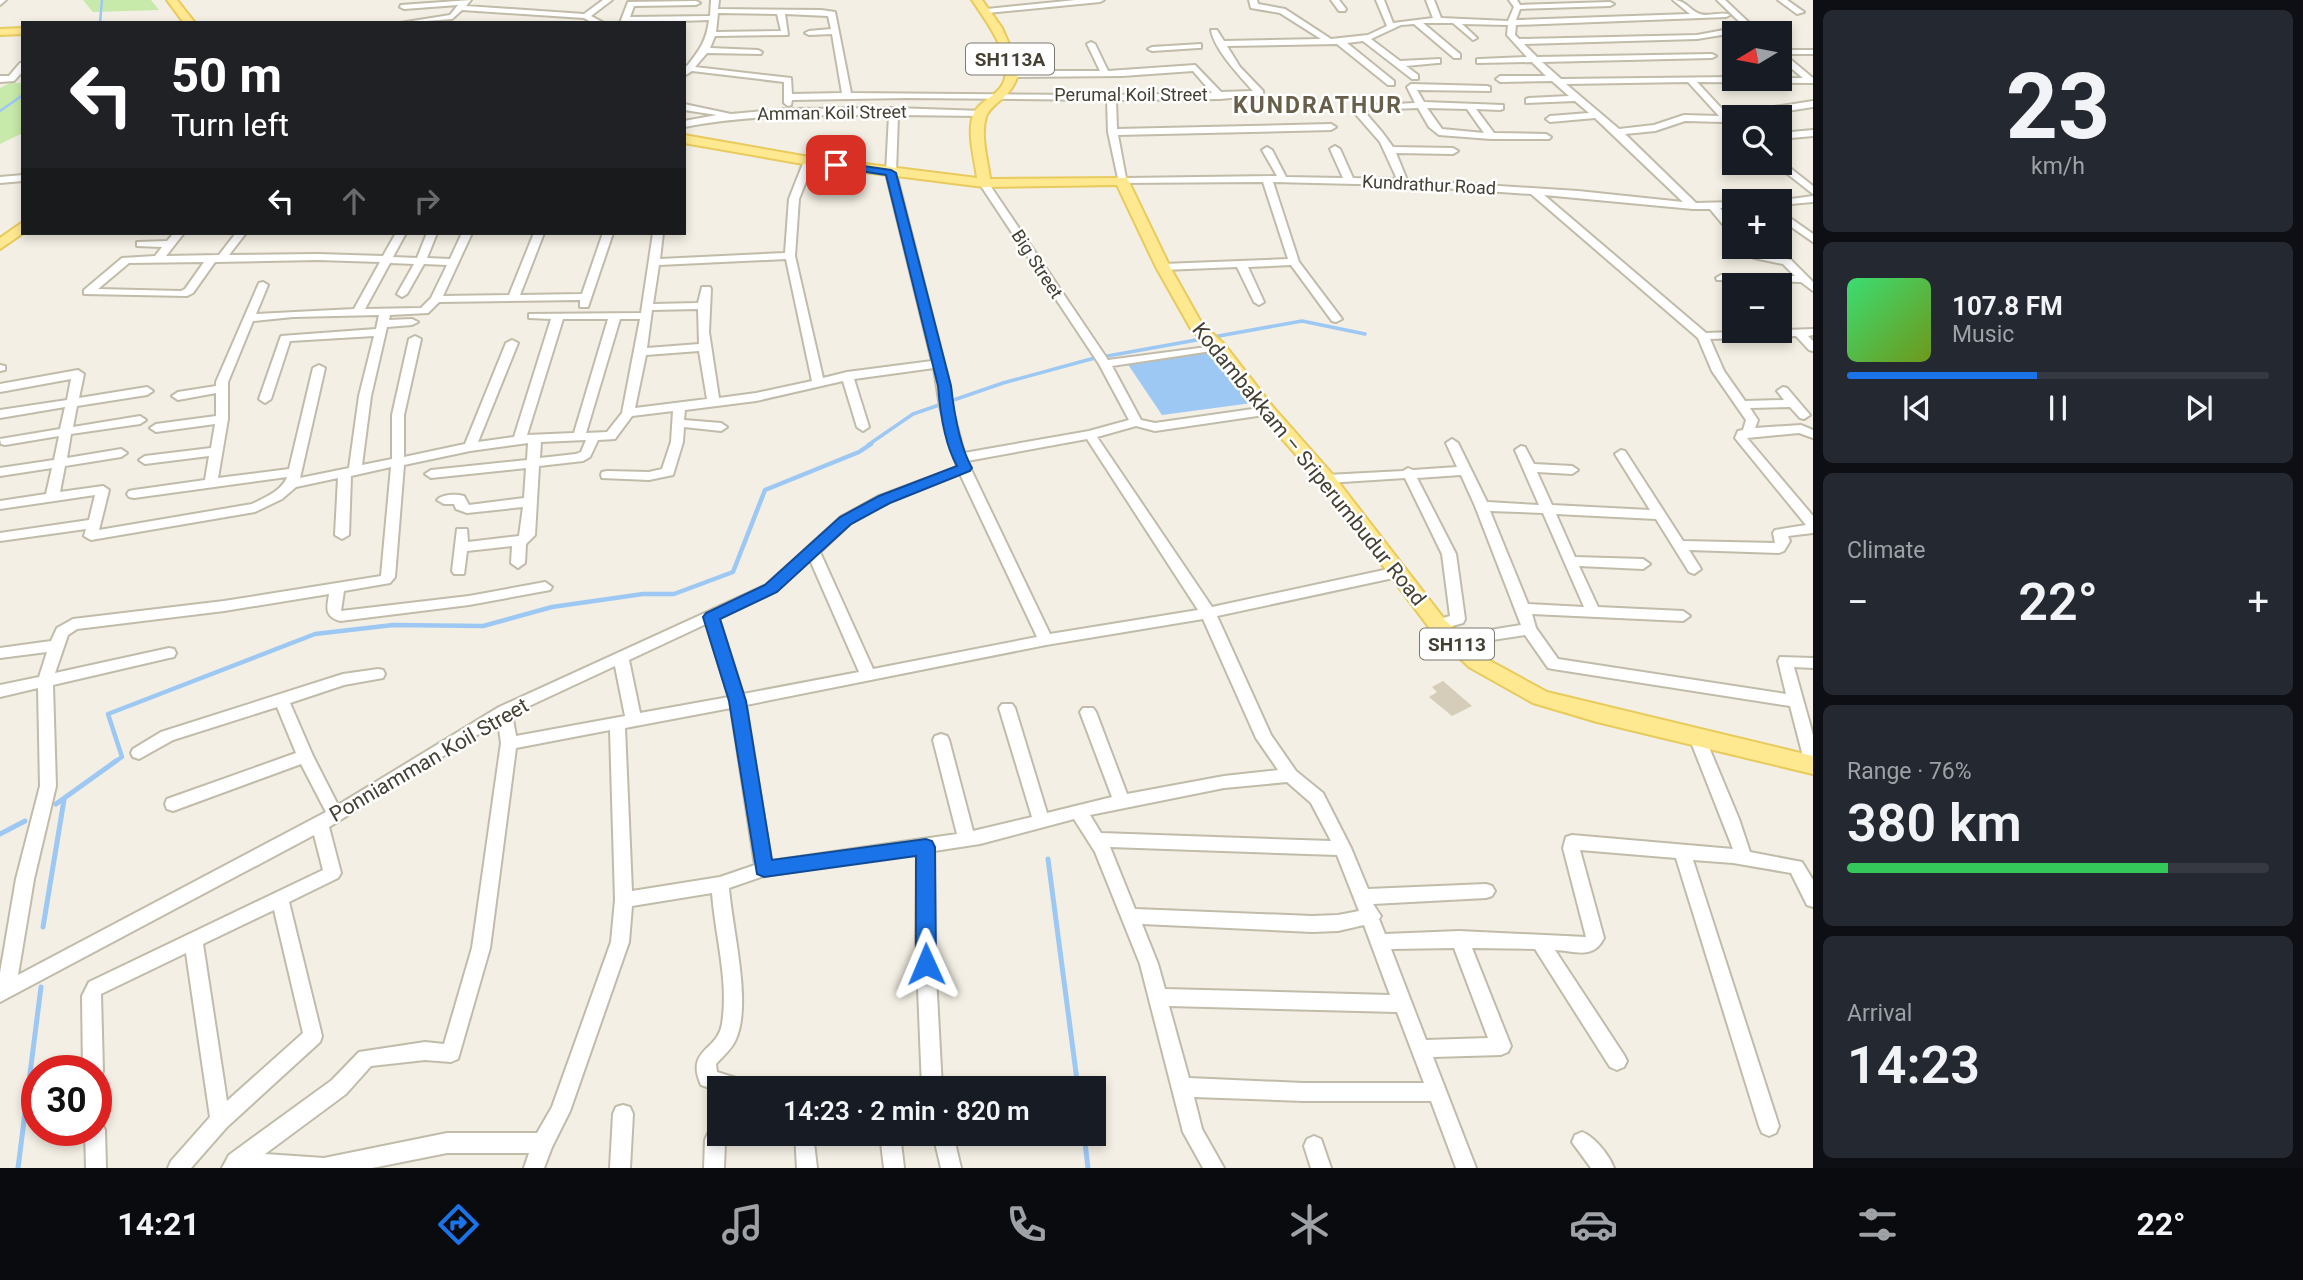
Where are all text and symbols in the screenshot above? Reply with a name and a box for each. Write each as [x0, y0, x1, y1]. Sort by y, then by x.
north arrow [1722, 21, 1792, 91]
map controls [1722, 21, 1792, 343]
road number: SH113A [966, 44, 1054, 74]
text: 50 m [171, 47, 282, 104]
icon: left [56, 49, 147, 140]
text: 23 [2006, 54, 2110, 160]
street label: Perumal Koil Street [1054, 84, 1208, 105]
district label: KUNDRATHUR [1233, 92, 1403, 119]
street label: Amman Koil Street [757, 101, 907, 124]
button: search [1722, 105, 1792, 175]
text: Turn left [171, 106, 289, 144]
pin [806, 135, 866, 195]
icon: arrive [817, 146, 855, 184]
text: km/h [2031, 153, 2085, 180]
street label: Kundrathur Road [1361, 171, 1497, 198]
icon: left [262, 182, 300, 220]
icon: ahead [335, 182, 373, 220]
icon: right [408, 182, 446, 220]
button: + [1722, 189, 1792, 259]
street label: Big Street [1007, 225, 1067, 302]
button: − [1722, 273, 1792, 343]
text: 107.8 FM [1952, 291, 2063, 321]
street label: Kodambakkam – Sriperumbudur Road [1187, 318, 1431, 610]
text: Music [1952, 321, 2014, 348]
icon: previous [1898, 389, 1936, 427]
icon: pause [2039, 389, 2077, 427]
icon: next [2180, 389, 2218, 427]
text: Climate [1847, 537, 1926, 564]
text: 22° [2018, 572, 2098, 633]
text: − [1847, 580, 1869, 624]
text: + [2247, 580, 2269, 624]
road number: SH113 [1420, 628, 1494, 660]
street label: Ponniamman Koil Street [325, 693, 533, 827]
text: Range · 76% [1847, 758, 1972, 785]
text: 380 km [1847, 793, 2022, 854]
position arrow [889, 927, 963, 1001]
text: Arrival [1847, 1000, 1912, 1027]
text: 14:23 [1847, 1035, 1980, 1096]
speed limit sign: 30 [21, 1055, 112, 1146]
text: 14:23 · 2 min · 820 m [783, 1096, 1030, 1126]
icon: directions [434, 1200, 483, 1249]
icon: music [718, 1200, 767, 1249]
icon: phone [1002, 1200, 1051, 1249]
icon: climate [1285, 1200, 1334, 1249]
icon: car [1569, 1200, 1618, 1249]
icon: filters [1853, 1200, 1902, 1249]
text: 14:21 [117, 1205, 200, 1243]
text: 22° [2136, 1205, 2186, 1243]

